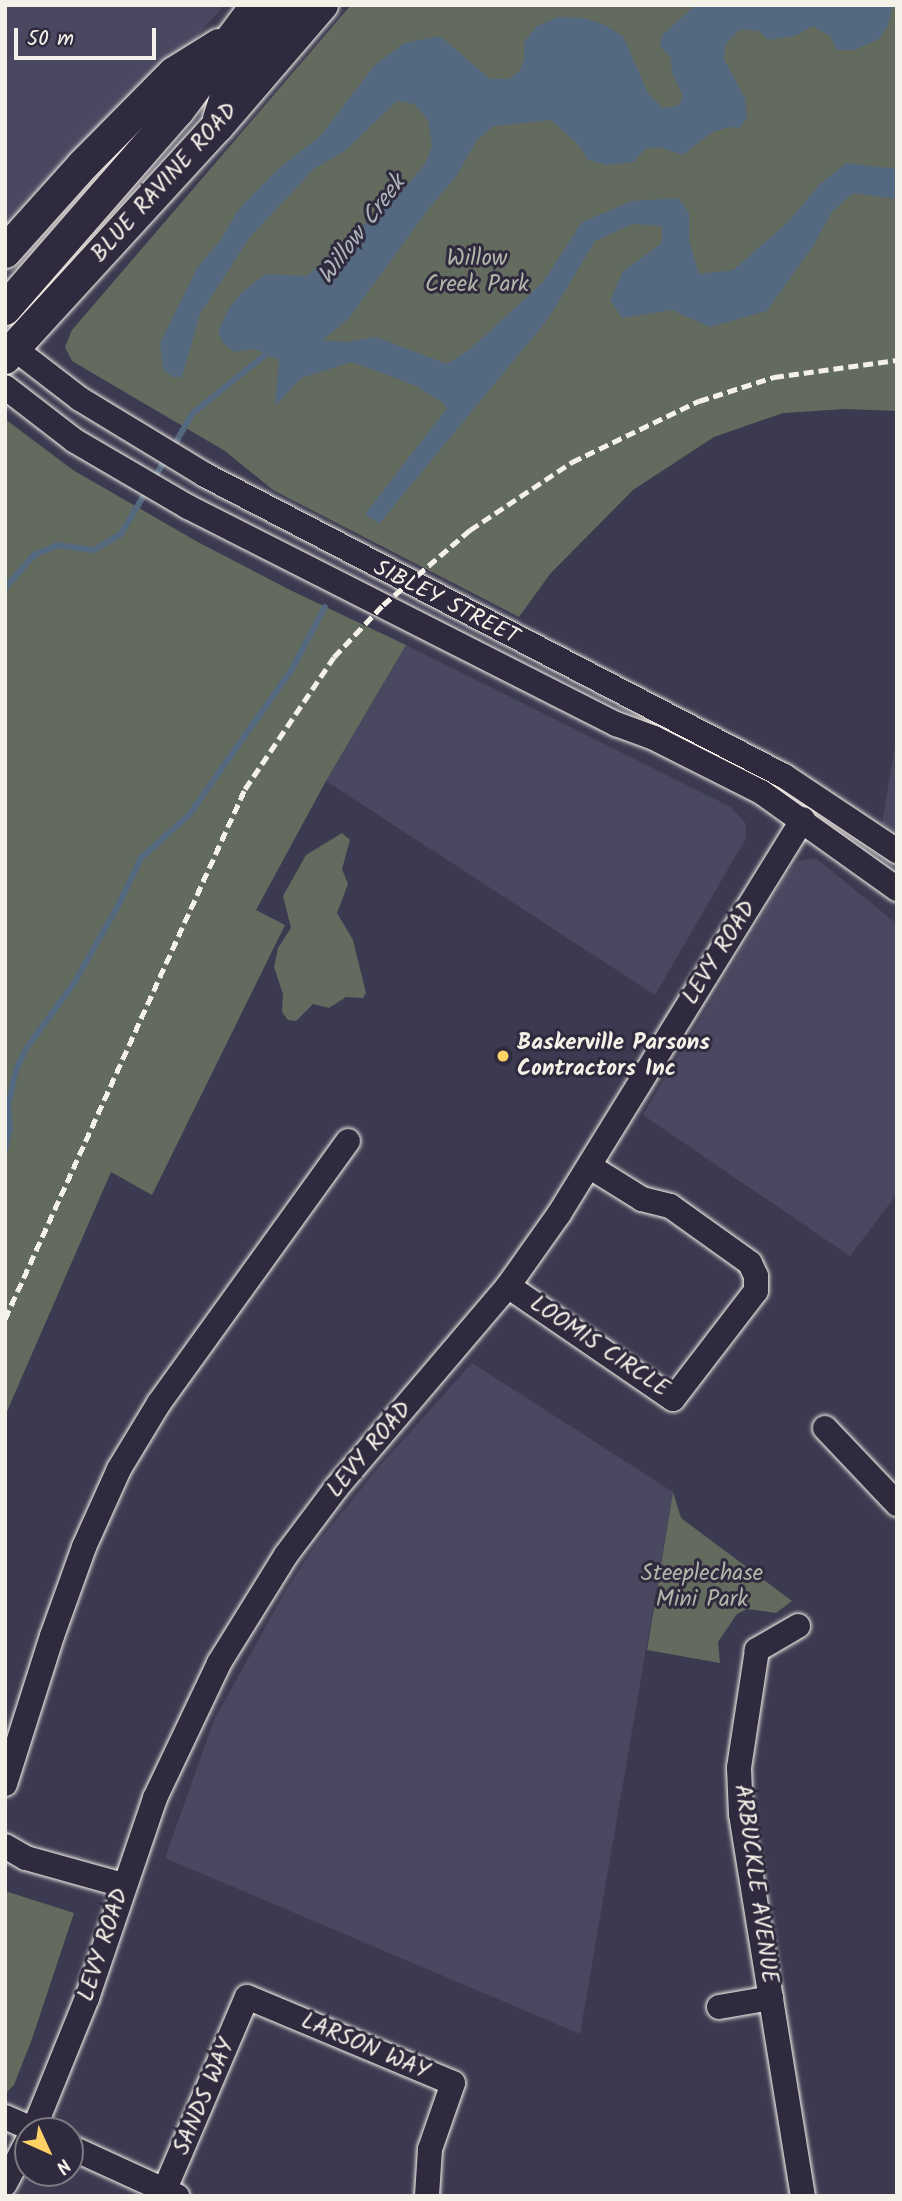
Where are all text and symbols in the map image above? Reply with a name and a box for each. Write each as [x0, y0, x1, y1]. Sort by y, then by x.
scale bar [18, 14, 159, 58]
text: 50 m [27, 23, 74, 56]
street label: BLUE RAVINE ROAD [86, 98, 244, 268]
water label: Willow Creek [312, 170, 412, 290]
park label: Willow Creek Park [425, 245, 529, 299]
street label: SIBLEY STREET [369, 554, 523, 652]
street label: LEVY ROAD [677, 896, 763, 1010]
place label: Baskerville Parsons Contractors Inc [517, 1029, 710, 1083]
marker: Baskerville Parsons Contractors Inc [495, 1048, 511, 1064]
street label: LOOMIS CIRCLE [524, 1290, 674, 1404]
street label: LEVY ROAD [322, 1396, 418, 1504]
park label: Steeplechase Mini Park [641, 1560, 763, 1614]
street label: ARBUCKLE AVENUE [727, 1783, 783, 1985]
street label: LEVY ROAD [73, 1885, 135, 2005]
street label: LARSON WAY [297, 2008, 433, 2086]
street label: SANDS WAY [168, 2035, 242, 2159]
north arrow [14, 2117, 84, 2187]
text: N [48, 2151, 77, 2180]

